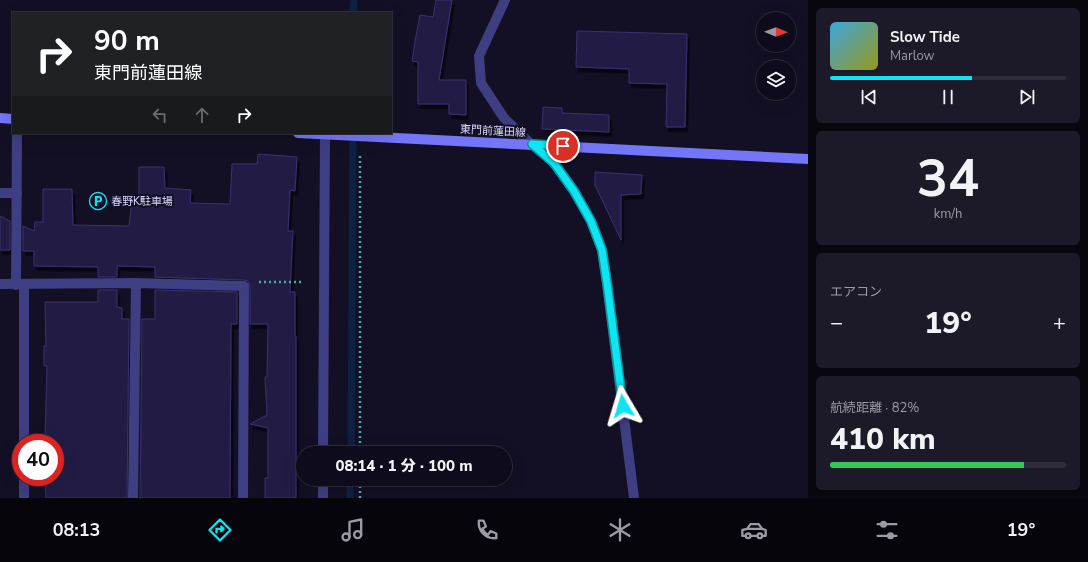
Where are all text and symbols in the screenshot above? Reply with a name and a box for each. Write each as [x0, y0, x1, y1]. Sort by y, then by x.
north arrow [756, 12, 796, 52]
map controls [756, 12, 796, 100]
text: 90 m [94, 22, 160, 60]
text: Slow Tide [890, 27, 960, 47]
icon: right [28, 28, 80, 80]
text: Marlow [890, 47, 935, 65]
button: layers [756, 60, 796, 100]
text: 東門前蓮田線 [94, 61, 202, 85]
icon: previous [858, 86, 880, 108]
icon: pause [937, 86, 959, 108]
icon: next [1016, 86, 1038, 108]
icon: left [149, 104, 171, 126]
icon: ahead [191, 104, 213, 126]
icon: right [233, 104, 255, 126]
street label: 東門前蓮田線 [460, 122, 526, 140]
pin [546, 129, 580, 163]
icon: arrive [552, 135, 574, 157]
text: 34 [917, 143, 979, 214]
parking icon: 春野K駐車場 [88, 191, 108, 211]
place label: 春野K駐車場 [111, 194, 173, 209]
text: km/h [934, 205, 962, 223]
text: エアコン [830, 283, 882, 301]
text: 19° [924, 303, 972, 344]
text: − [830, 308, 843, 338]
text: + [1053, 308, 1066, 338]
position arrow [602, 385, 644, 427]
text: 航続距離 · 82% [830, 399, 919, 417]
text: 410 km [830, 419, 936, 460]
speed limit sign: 40 [12, 434, 64, 486]
text: 08:14 · 1 分 · 100 m [335, 456, 473, 476]
icon: directions [206, 516, 234, 544]
icon: music [339, 516, 367, 544]
icon: phone [473, 516, 501, 544]
icon: climate [606, 516, 634, 544]
icon: car [740, 516, 768, 544]
icon: filters [873, 516, 901, 544]
text: 08:13 [53, 518, 100, 542]
text: 19° [1007, 518, 1035, 542]

